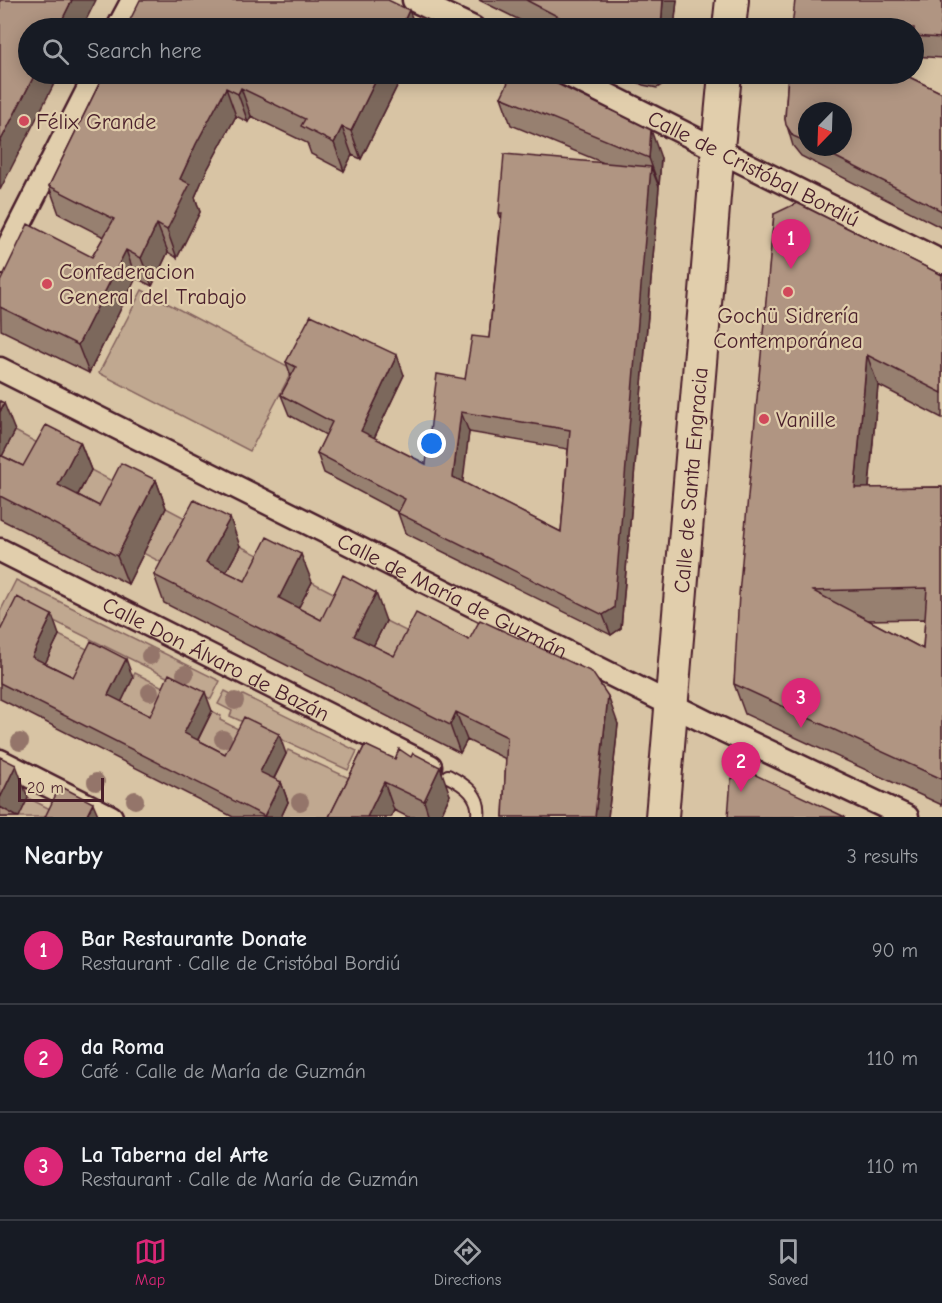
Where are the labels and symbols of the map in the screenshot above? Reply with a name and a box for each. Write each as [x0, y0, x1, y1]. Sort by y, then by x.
north arrow [798, 102, 852, 156]
street label: Calle de Cristóbal Bordiú [643, 105, 864, 233]
place label: Félix Grande [36, 109, 156, 135]
marker: Félix Grande [17, 114, 31, 128]
pin: 1 [772, 220, 810, 269]
place label: Confederacion General del Trabajo [59, 259, 247, 310]
marker: Confederacion General del Trabajo [40, 277, 54, 291]
marker: Gochü Sidrería Contemporánea [781, 285, 795, 299]
place label: Gochü Sidrería Contemporánea [713, 303, 863, 354]
street label: Calle de Santa Engracia [669, 366, 714, 594]
place label: Vanille [776, 407, 836, 433]
marker: Vanille [757, 412, 771, 426]
your location [417, 429, 446, 458]
street label: Calle de María de Guzmán [333, 528, 571, 665]
street label: Calle Don Álvaro de Bazán [98, 592, 334, 727]
pin: 3 [782, 678, 820, 728]
pin: 2 [722, 742, 760, 792]
scale bar [18, 775, 104, 802]

